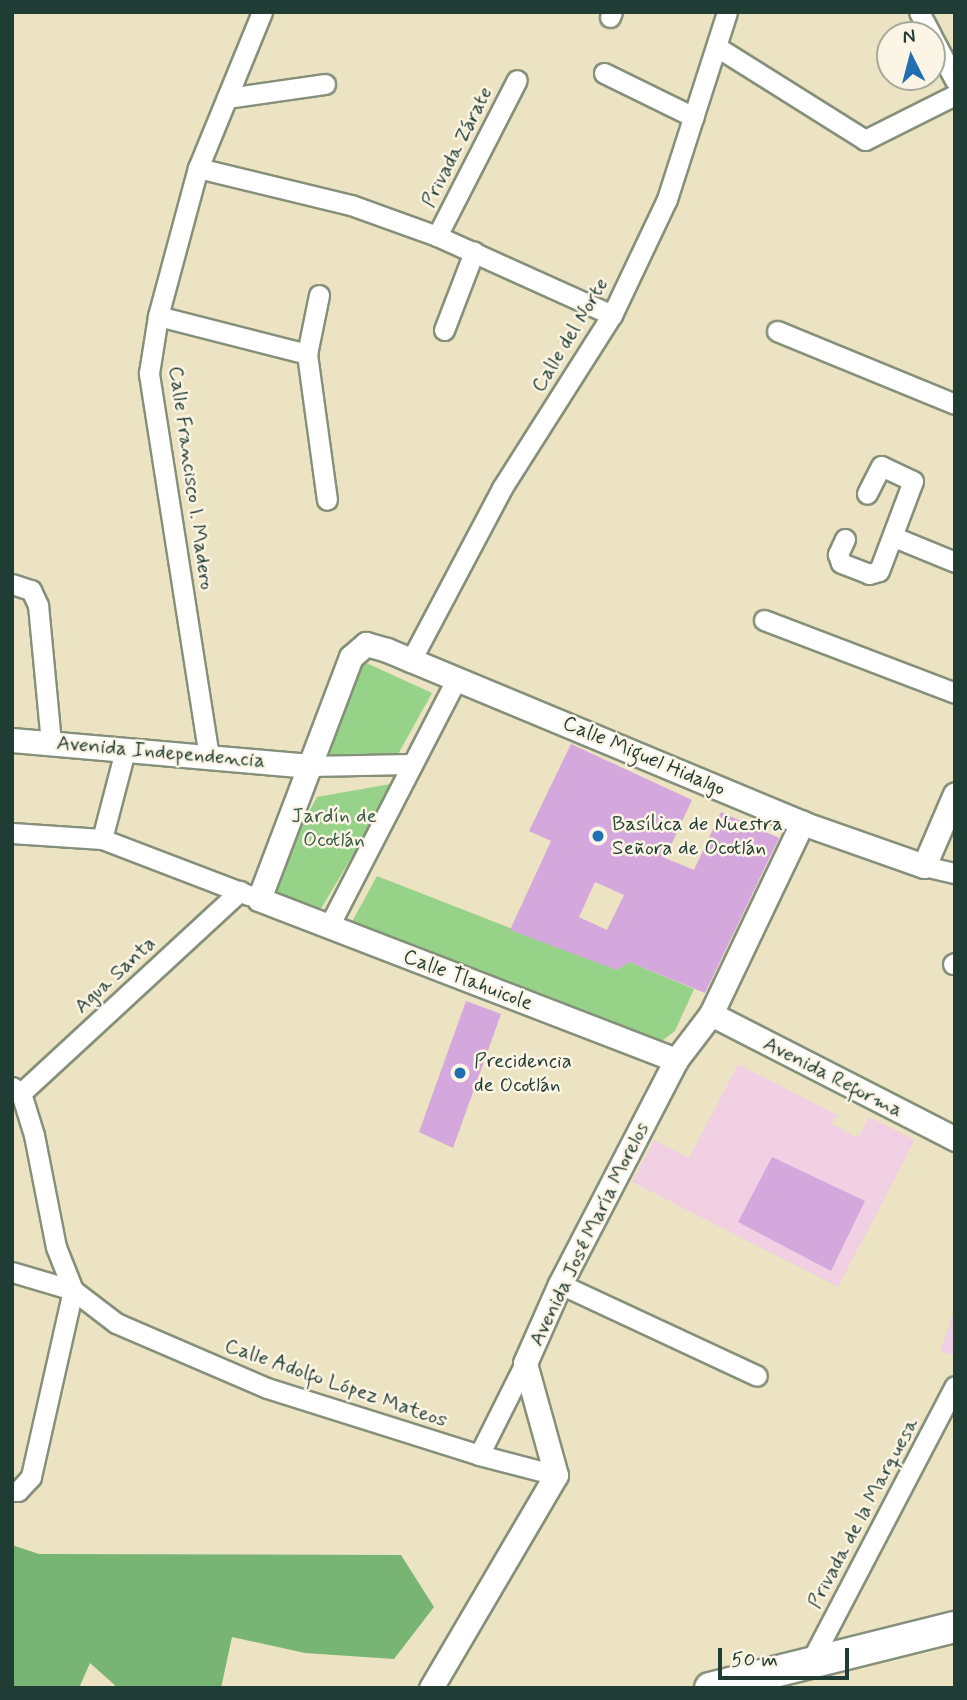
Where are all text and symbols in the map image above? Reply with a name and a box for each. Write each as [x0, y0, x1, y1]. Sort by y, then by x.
north arrow [876, 21, 946, 91]
text: N [901, 24, 917, 50]
street label: Privada Zárate [415, 81, 499, 213]
street label: Calle del Norte [525, 272, 615, 398]
street label: Calle Francisco I. Madero [163, 363, 219, 593]
street label: Calle Miguel Hidalgo [560, 711, 728, 801]
street label: Avenida Independencia [56, 730, 266, 774]
park label: Jardín de Ocotlán [292, 803, 376, 853]
place label: Basílica de Nuestra Señora de Ocotlán [612, 811, 781, 861]
marker: Basílica de Nuestra Señora de Ocotlán [590, 828, 606, 844]
street label: Agua Santa [69, 931, 161, 1019]
street label: Calle Tlahuicole [401, 944, 535, 1016]
street label: Avenida Reforma [759, 1031, 907, 1123]
place label: Precidencia de Ocotlán [474, 1048, 572, 1098]
marker: Precidencia de Ocotlán [452, 1065, 468, 1081]
street label: Avenida José María Morelos [523, 1117, 655, 1351]
street label: Calle Adolfo López Mateos [224, 1334, 448, 1432]
street label: Privada de la Marquesa [803, 1416, 923, 1610]
scale bar [722, 1634, 853, 1678]
text: 50 m [731, 1646, 778, 1674]

